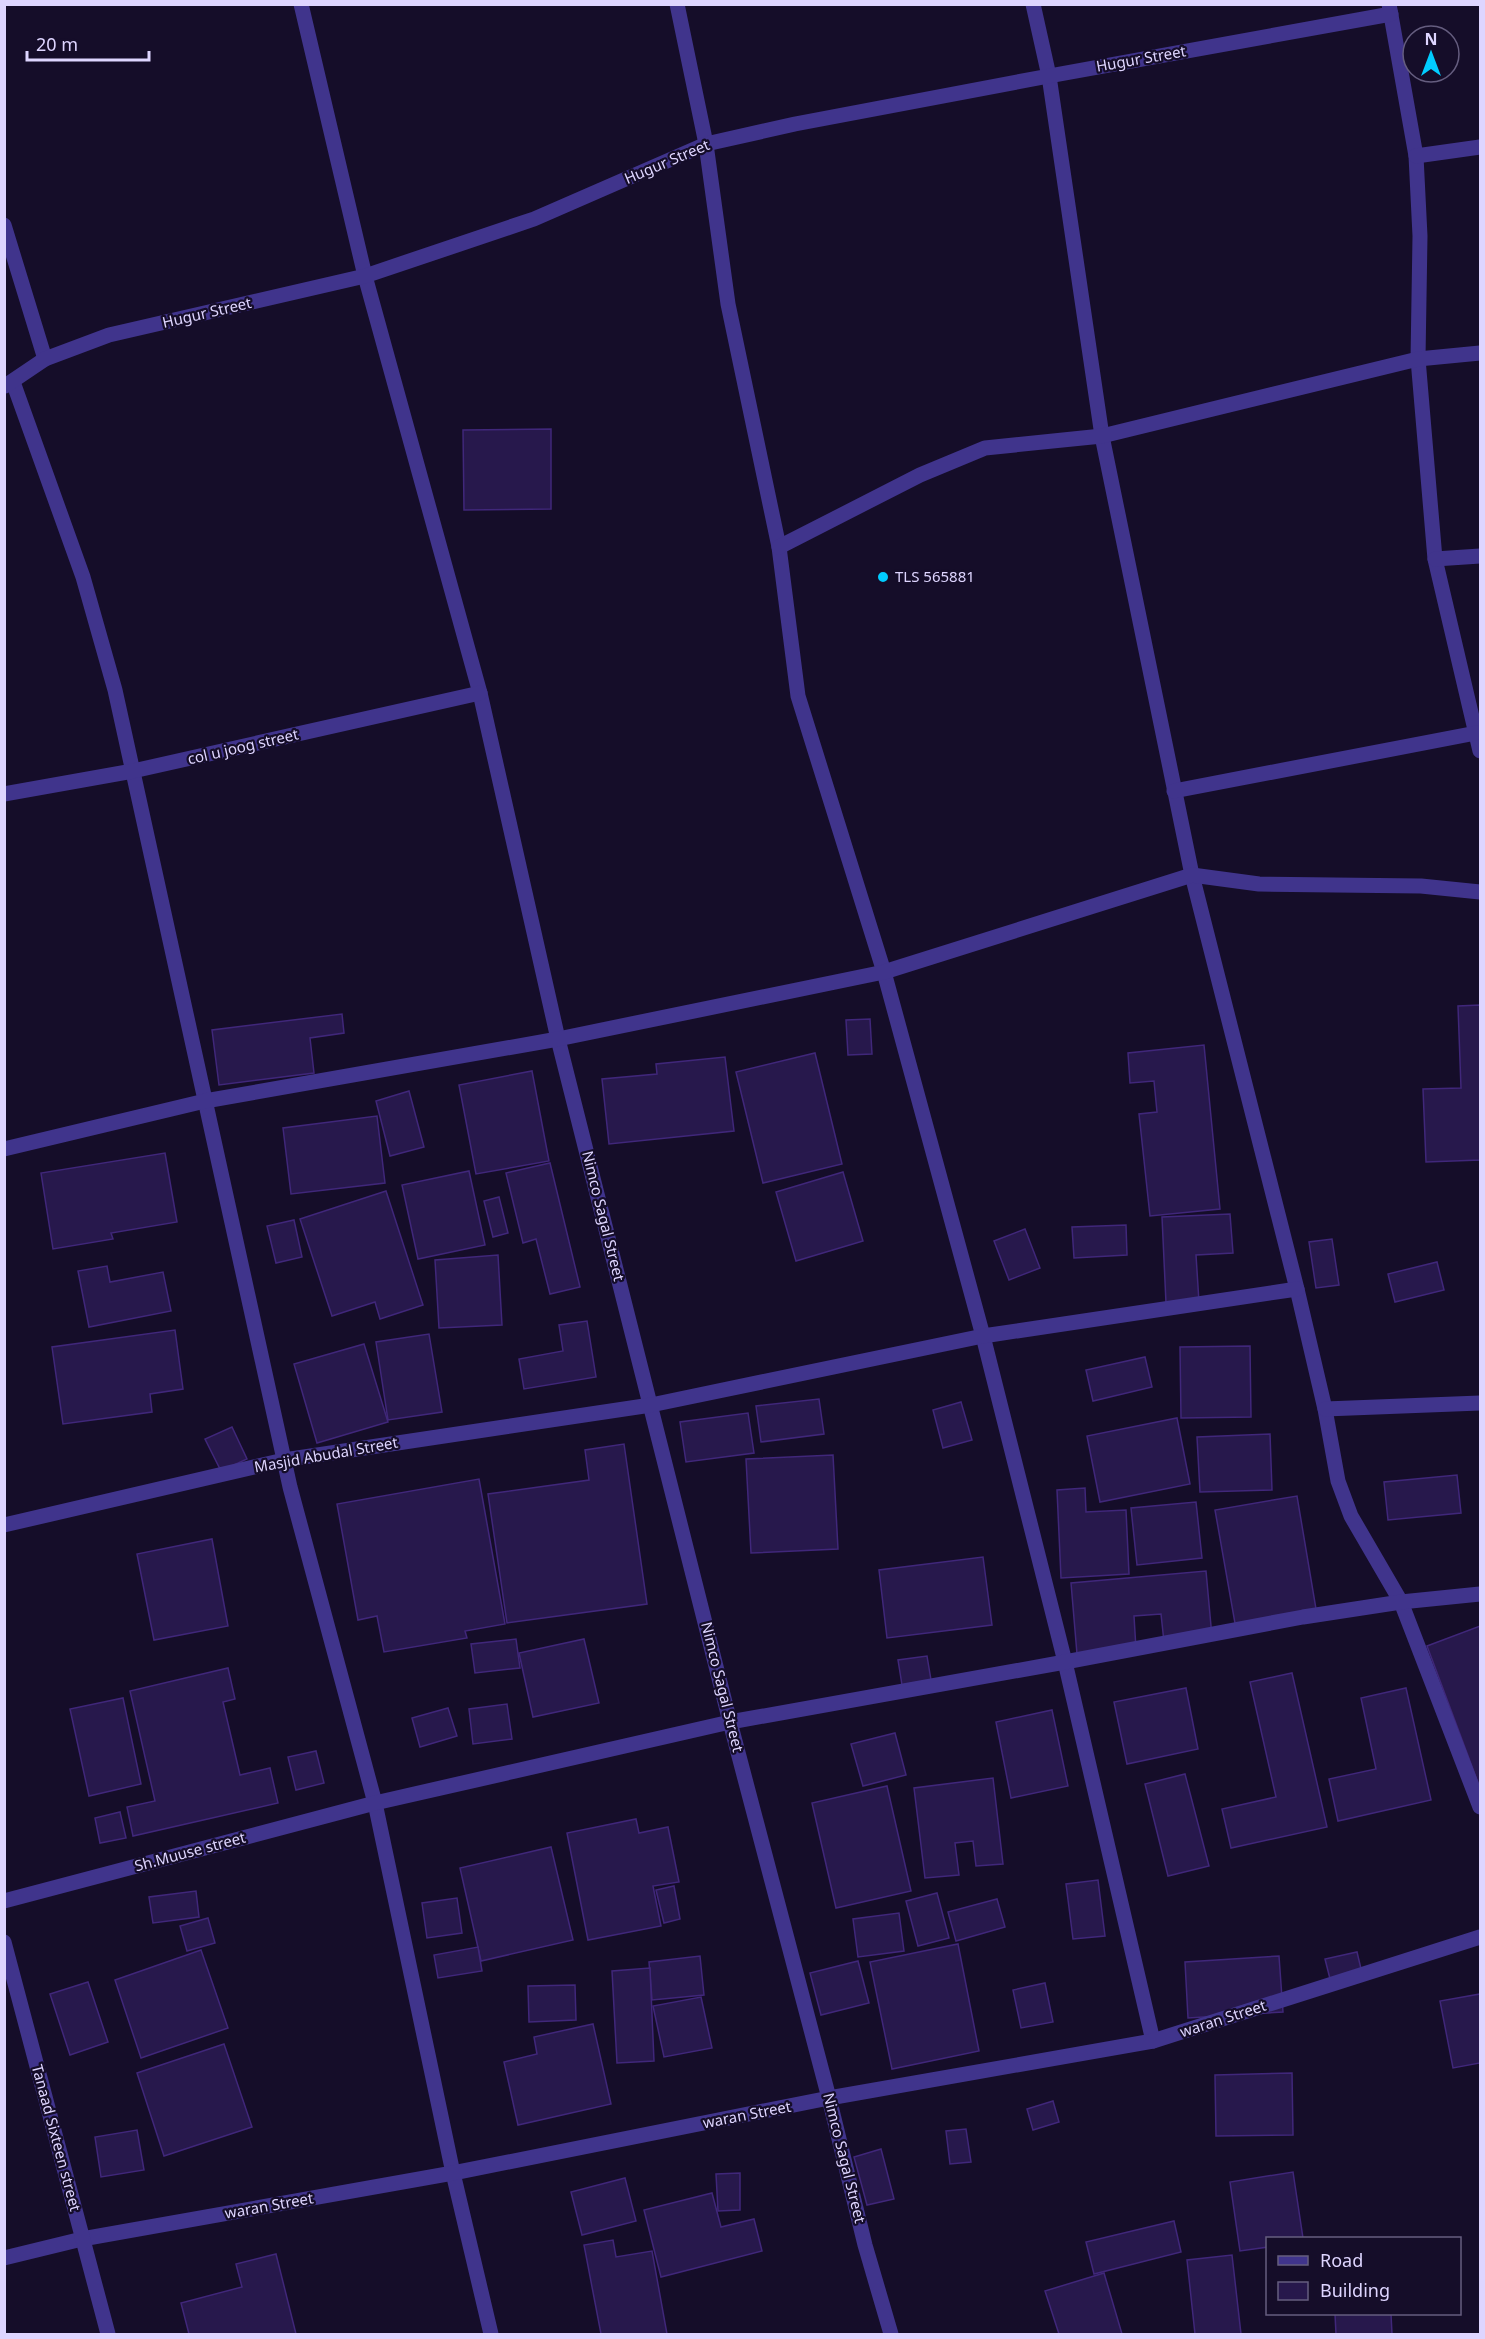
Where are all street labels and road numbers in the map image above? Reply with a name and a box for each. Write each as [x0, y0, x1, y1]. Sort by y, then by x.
street label: Hugur Street [1094, 40, 1188, 76]
street label: Hugur Street [621, 134, 713, 188]
street label: Hugur Street [160, 292, 254, 332]
street label: col u joog street [185, 723, 301, 769]
street label: Nimco Sagal Street [578, 1149, 630, 1283]
street label: Masjid Abudal Street [252, 1431, 400, 1476]
street label: Nimco Sagal Street [697, 1620, 749, 1754]
street label: Sh.Muuse street [132, 1826, 248, 1875]
street label: waran Street [1177, 1995, 1269, 2041]
street label: Tanaad Sixteen street [28, 2062, 86, 2214]
street label: Nimco Sagal Street [819, 2091, 871, 2225]
street label: waran Street [701, 2096, 793, 2132]
street label: waran Street [223, 2187, 315, 2223]

